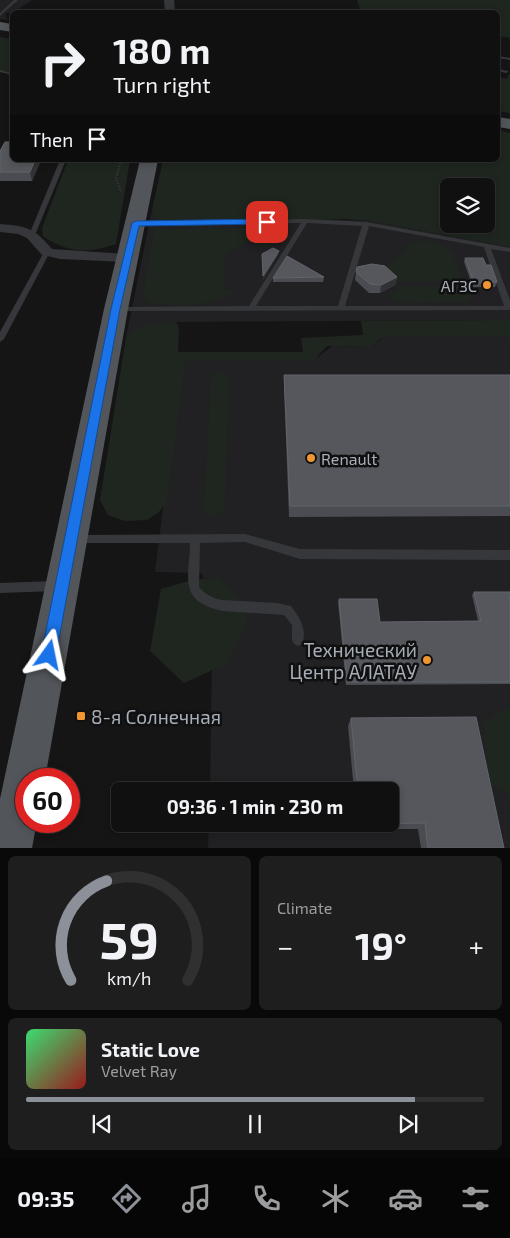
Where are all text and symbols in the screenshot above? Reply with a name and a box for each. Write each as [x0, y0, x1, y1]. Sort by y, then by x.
text: 180 m [113, 29, 210, 71]
icon: right [30, 30, 95, 95]
text: Turn right [113, 71, 211, 97]
icon: arrive [83, 125, 111, 153]
text: Then [30, 128, 73, 151]
map controls [440, 178, 495, 233]
button: layers [440, 178, 495, 233]
pin [246, 201, 288, 243]
icon: arrive [253, 208, 281, 236]
place label: АГЗС [441, 276, 477, 295]
marker: АГЗС [481, 279, 493, 291]
place label: Renault [321, 449, 377, 468]
marker: Renault [305, 452, 317, 464]
position arrow [22, 628, 74, 680]
place label: Технический Центр АЛАТАУ [290, 638, 417, 683]
marker: Технический Центр АЛАТАУ [421, 654, 433, 666]
place label: 8-я Солнечная [91, 705, 221, 728]
marker: 8-я Солнечная [75, 710, 87, 722]
speed limit sign: 60 [15, 768, 80, 833]
text: 09:36 · 1 min · 230 m [167, 795, 343, 818]
text: Climate [277, 898, 332, 917]
text: 59 [100, 907, 159, 969]
text: 19° [355, 922, 407, 968]
text: − [277, 929, 293, 963]
text: + [469, 929, 484, 963]
text: km/h [107, 967, 152, 989]
text: Static Love [101, 1038, 200, 1061]
text: Velvet Ray [101, 1061, 177, 1080]
icon: previous [88, 1110, 116, 1138]
icon: pause [241, 1110, 269, 1138]
icon: next [394, 1110, 422, 1138]
icon: directions [109, 1181, 144, 1216]
icon: music [179, 1181, 214, 1216]
icon: phone [249, 1181, 284, 1216]
icon: climate [318, 1181, 353, 1216]
icon: car [388, 1181, 423, 1216]
icon: filters [458, 1181, 493, 1216]
text: 09:35 [17, 1185, 74, 1211]

